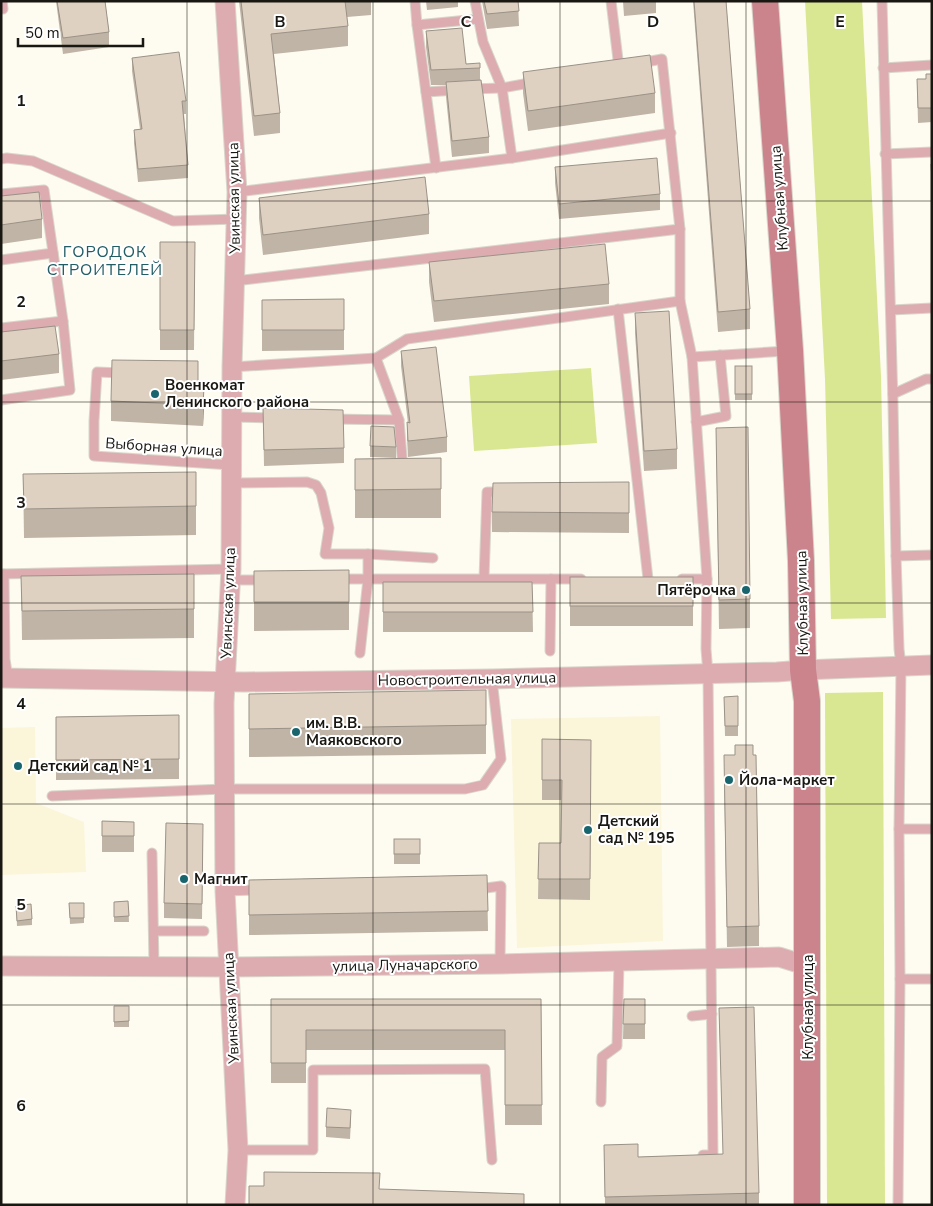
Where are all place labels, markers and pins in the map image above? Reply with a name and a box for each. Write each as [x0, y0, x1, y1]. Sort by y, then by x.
place label: Военкомат Ленинского района [165, 375, 309, 412]
marker: Военкомат Ленинского района [149, 388, 161, 400]
place label: Пятёрочка [657, 580, 736, 600]
marker: Пятёрочка [740, 584, 752, 596]
place label: им. В.В. Маяковского [306, 713, 402, 750]
marker: им. В.В. Маяковского [290, 726, 302, 738]
place label: Детский сад № 1 [28, 756, 152, 776]
marker: Детский сад № 1 [12, 760, 24, 772]
place label: Йола-маркет [739, 770, 835, 790]
marker: Йола-маркет [723, 774, 735, 786]
place label: Детский сад № 195 [598, 811, 675, 848]
marker: Детский сад № 195 [582, 824, 594, 836]
place label: Магнит [194, 869, 248, 889]
marker: Магнит [178, 873, 190, 885]

